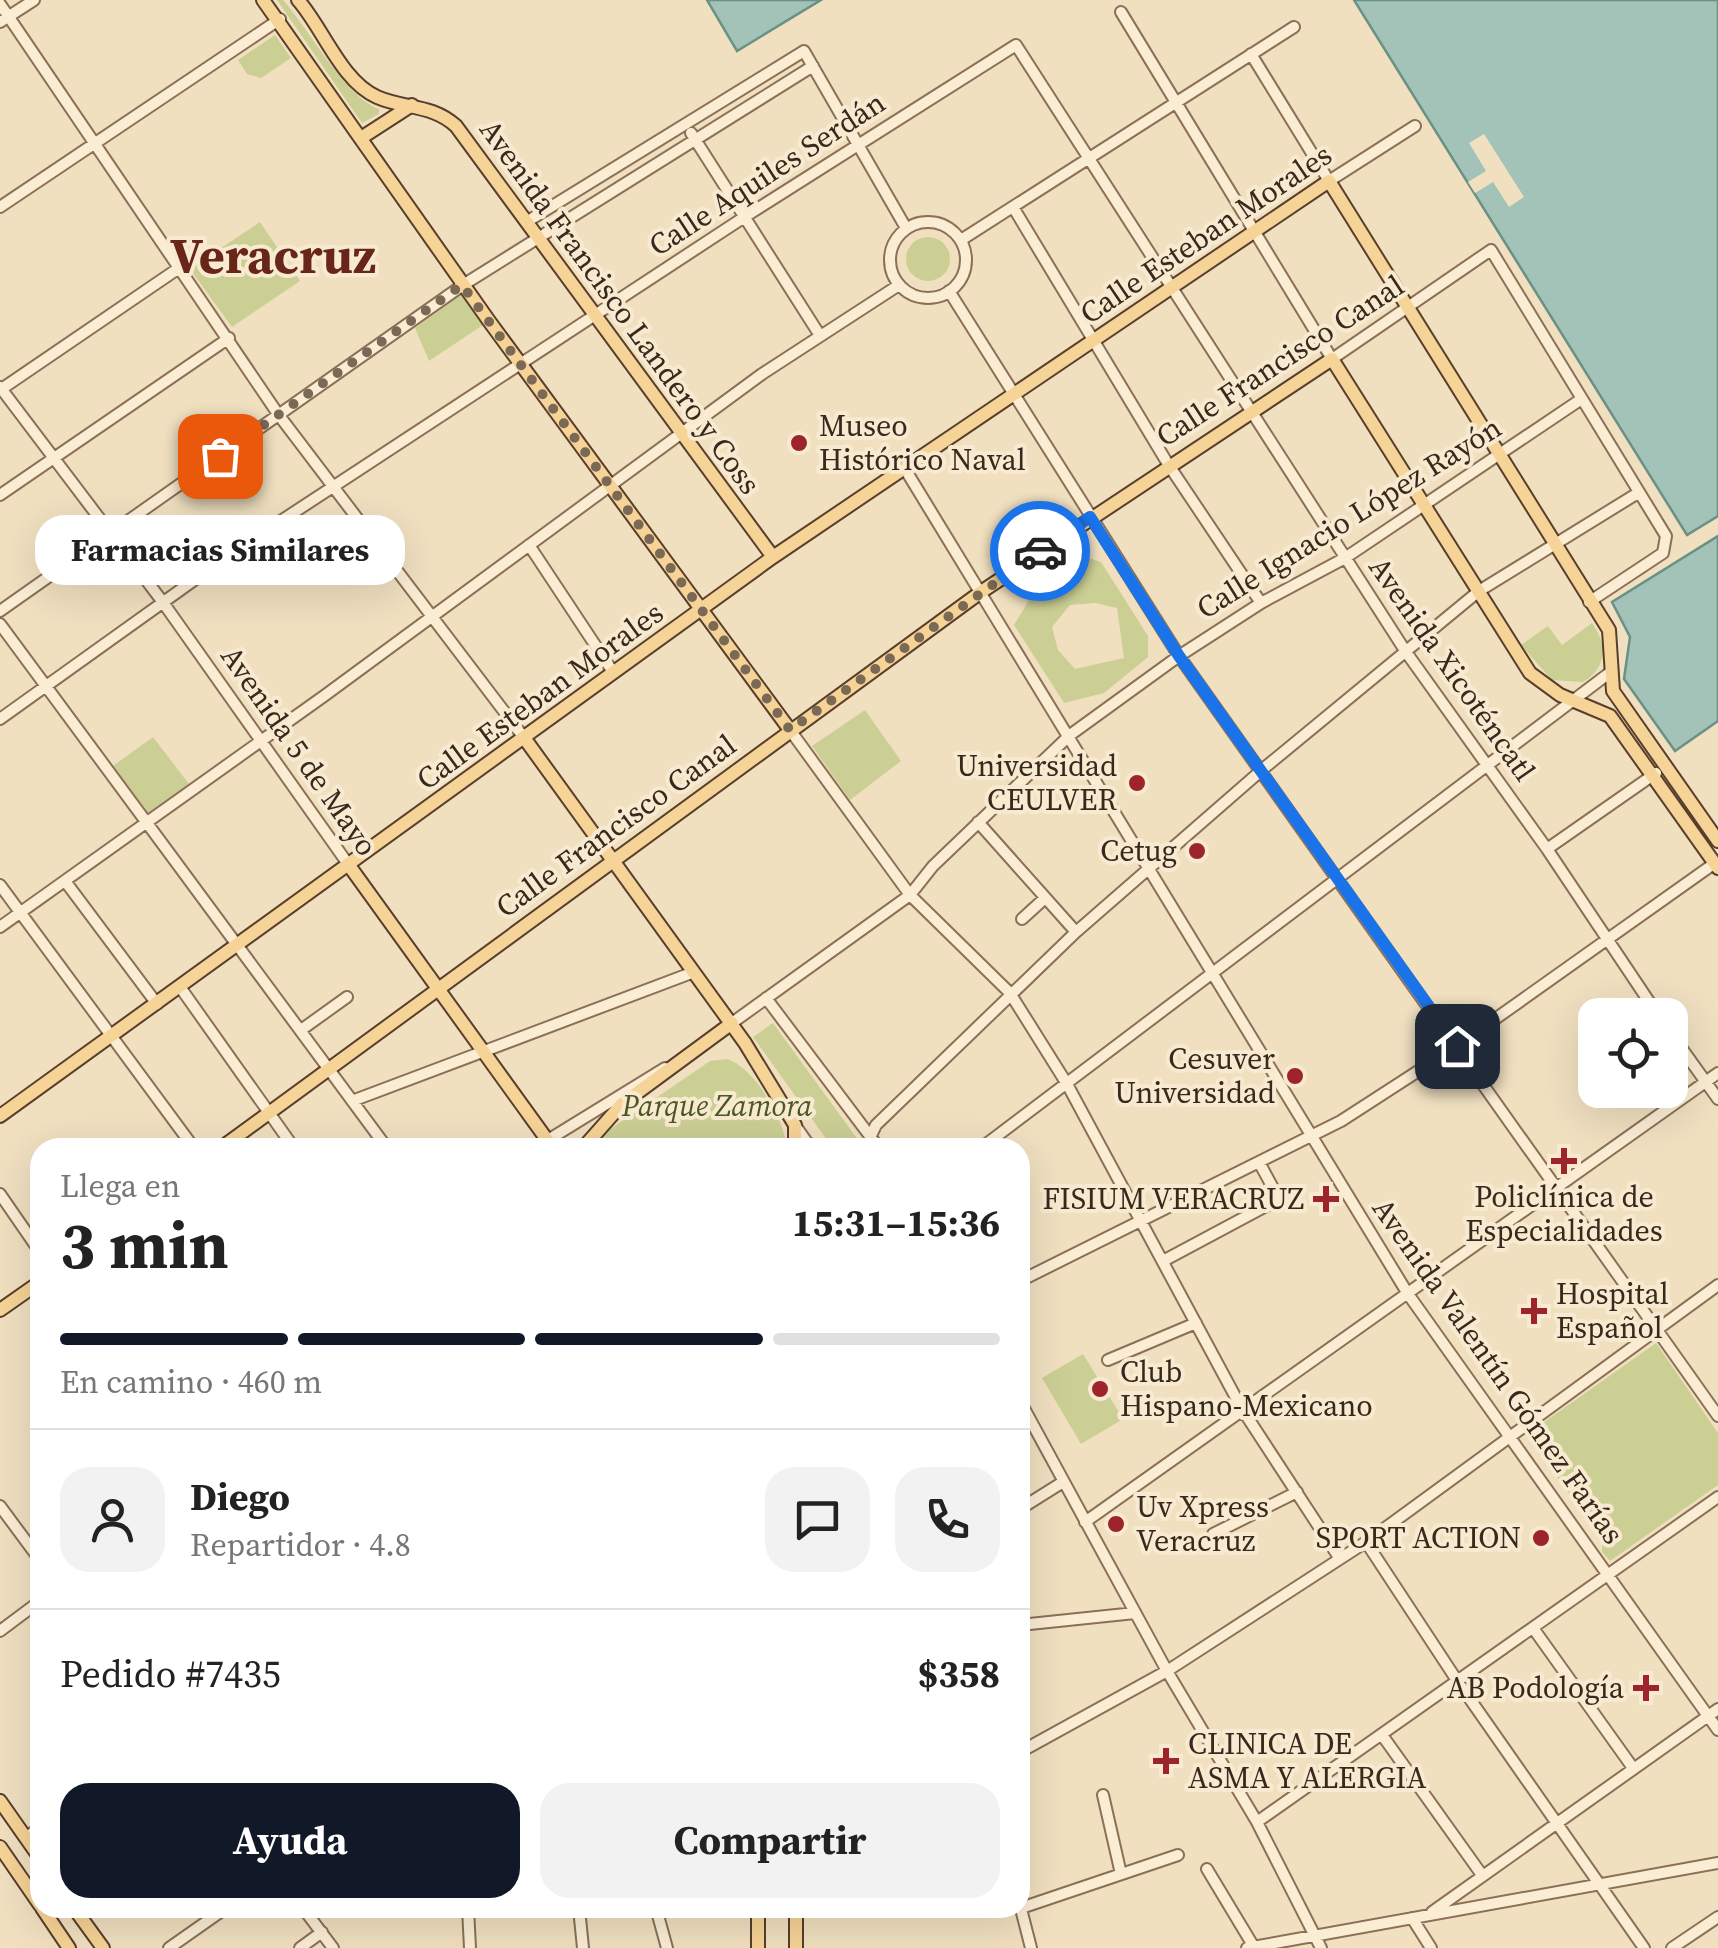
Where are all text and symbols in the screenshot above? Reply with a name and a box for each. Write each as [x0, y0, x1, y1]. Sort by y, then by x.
street label: Calle Aquiles Serdán [641, 82, 893, 265]
street label: Avenida Francisco Landero y Coss [470, 111, 771, 503]
street label: Calle Esteban Morales [1072, 134, 1340, 333]
district label: Veracruz [170, 221, 376, 290]
street label: Calle Francisco Canal [1148, 265, 1412, 456]
place label: Museo Histórico Naval [819, 405, 1026, 480]
street label: Calle Ignacio López Rayón [1188, 407, 1509, 628]
pin [178, 414, 263, 499]
icon: bag [193, 429, 248, 484]
marker: Museo Histórico Naval [788, 432, 810, 454]
courier [990, 501, 1090, 601]
callout: Farmacias Similares [35, 516, 405, 586]
icon: car [1013, 524, 1068, 579]
text: Farmacias Similares [71, 528, 369, 572]
street label: Avenida Xicoténcatl [1360, 548, 1545, 789]
street label: Calle Esteban Morales [408, 592, 671, 799]
street label: Avenida 5 de Mayo [211, 637, 387, 864]
street label: Calle Francisco Canal [487, 724, 744, 927]
place label: Universidad CEULVER [956, 745, 1117, 820]
marker: Universidad CEULVER [1126, 772, 1148, 794]
place label: Cetug [1100, 830, 1177, 871]
marker: Cetug [1186, 840, 1208, 862]
map controls [1578, 998, 1688, 1108]
button: locate [1578, 998, 1688, 1108]
pin [1415, 1004, 1500, 1089]
icon: home [1430, 1019, 1485, 1074]
place label: Cesuver Universidad [1114, 1038, 1275, 1113]
marker: Cesuver Universidad [1284, 1065, 1306, 1087]
park label: Parque Zamora [621, 1085, 813, 1126]
marker: Policlínica de Especialidades [1551, 1148, 1577, 1174]
text: Llega en [60, 1164, 180, 1208]
place label: Policlínica de Especialidades [1465, 1176, 1663, 1251]
place label: FISIUM VERACRUZ [1042, 1178, 1304, 1219]
marker: FISIUM VERACRUZ [1313, 1186, 1339, 1212]
street label: Avenida Valentín Gómez Farías [1363, 1190, 1634, 1552]
text: 15:31–15:36 [792, 1197, 1000, 1249]
text: 3 min [60, 1201, 229, 1290]
place label: Hospital Español [1556, 1273, 1669, 1348]
marker: Hospital Español [1521, 1298, 1547, 1324]
place label: Club Hispano-Mexicano [1120, 1351, 1373, 1426]
text: En camino · 460 m [60, 1360, 322, 1404]
marker: Club Hispano-Mexicano [1089, 1378, 1111, 1400]
button: person [60, 1467, 165, 1572]
button: chat [765, 1467, 870, 1572]
button: phone [895, 1467, 1000, 1572]
text: Diego [190, 1471, 290, 1523]
place label: Uv Xpress Veracruz [1136, 1486, 1269, 1561]
marker: Uv Xpress Veracruz [1105, 1513, 1127, 1535]
place label: SPORT ACTION [1316, 1517, 1521, 1558]
text: Repartidor · 4.8 [190, 1523, 411, 1567]
marker: SPORT ACTION [1530, 1527, 1552, 1549]
text: Pedido #7435 [60, 1648, 281, 1700]
text: $358 [918, 1648, 1000, 1700]
place label: AB Podología [1447, 1667, 1625, 1708]
marker: AB Podología [1633, 1675, 1659, 1701]
place label: CLINICA DE ASMA Y ALERGIA [1188, 1723, 1426, 1798]
marker: CLINICA DE ASMA Y ALERGIA [1153, 1748, 1179, 1774]
button: Ayuda [60, 1783, 520, 1898]
button: Compartir [540, 1783, 1000, 1898]

